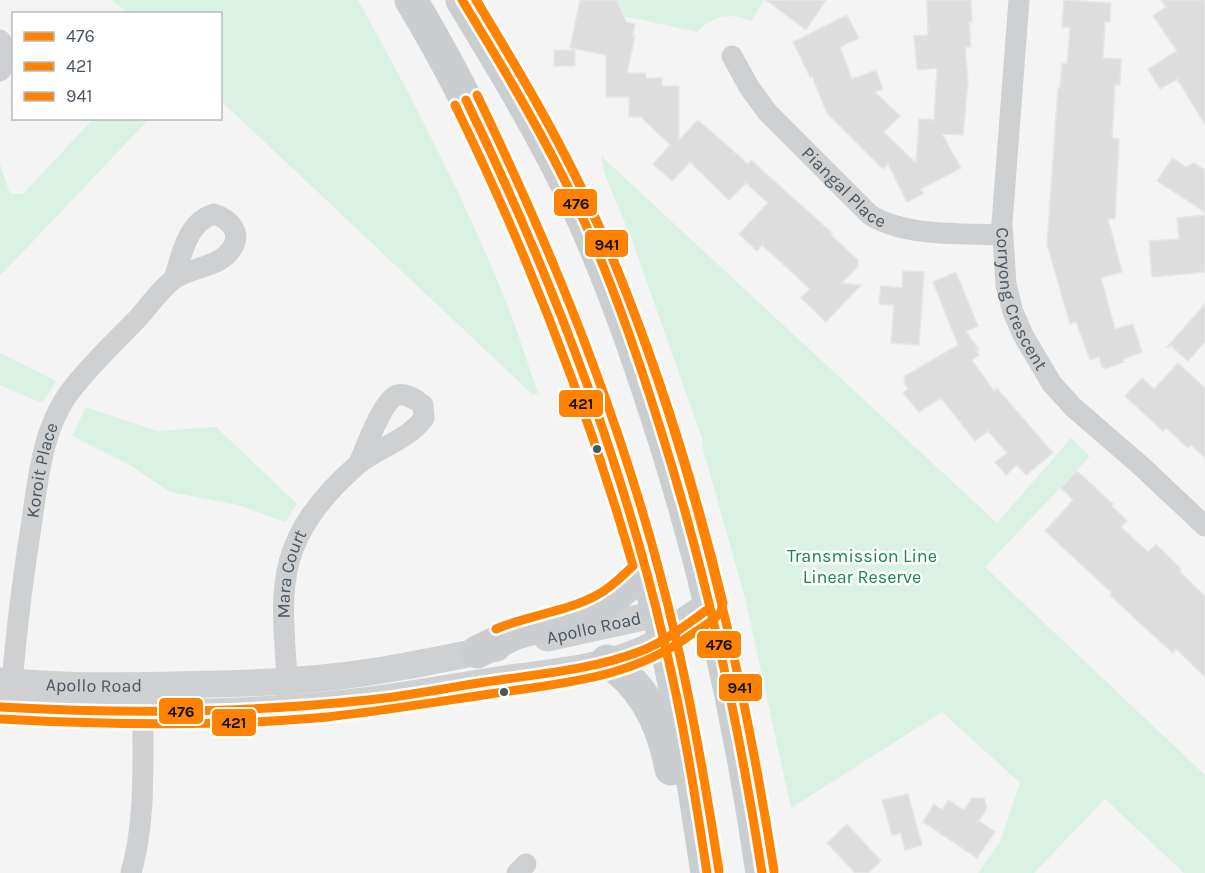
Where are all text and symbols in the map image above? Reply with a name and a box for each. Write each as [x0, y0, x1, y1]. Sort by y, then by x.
legend [12, 12, 222, 120]
text: 476 [66, 25, 95, 47]
text: 421 [66, 55, 92, 77]
text: 941 [66, 85, 92, 107]
street label: Piangal Place [797, 142, 889, 233]
line badge: 476 [553, 188, 598, 217]
text: 476 [562, 194, 590, 213]
street label: Corryong Crescent [991, 227, 1053, 375]
line badge: 941 [584, 229, 629, 258]
text: 941 [595, 235, 619, 254]
line badge: 421 [558, 389, 604, 418]
text: 421 [569, 394, 593, 413]
street label: Koroit Place [21, 419, 63, 520]
unlabelled marker [591, 443, 603, 455]
street label: Mara Court [273, 525, 311, 619]
park label: Transmission Line Linear Reserve [787, 545, 937, 588]
street label: Apollo Road [544, 607, 643, 649]
line badge: 476 [696, 630, 742, 659]
text: 476 [705, 635, 733, 654]
street label: Apollo Road [45, 673, 142, 697]
line badge: 941 [718, 673, 763, 702]
text: 941 [728, 678, 752, 697]
unlabelled marker [498, 686, 510, 698]
line badge: 476 [158, 697, 204, 725]
text: 476 [167, 702, 195, 721]
line badge: 421 [211, 708, 257, 737]
text: 421 [222, 713, 246, 732]

